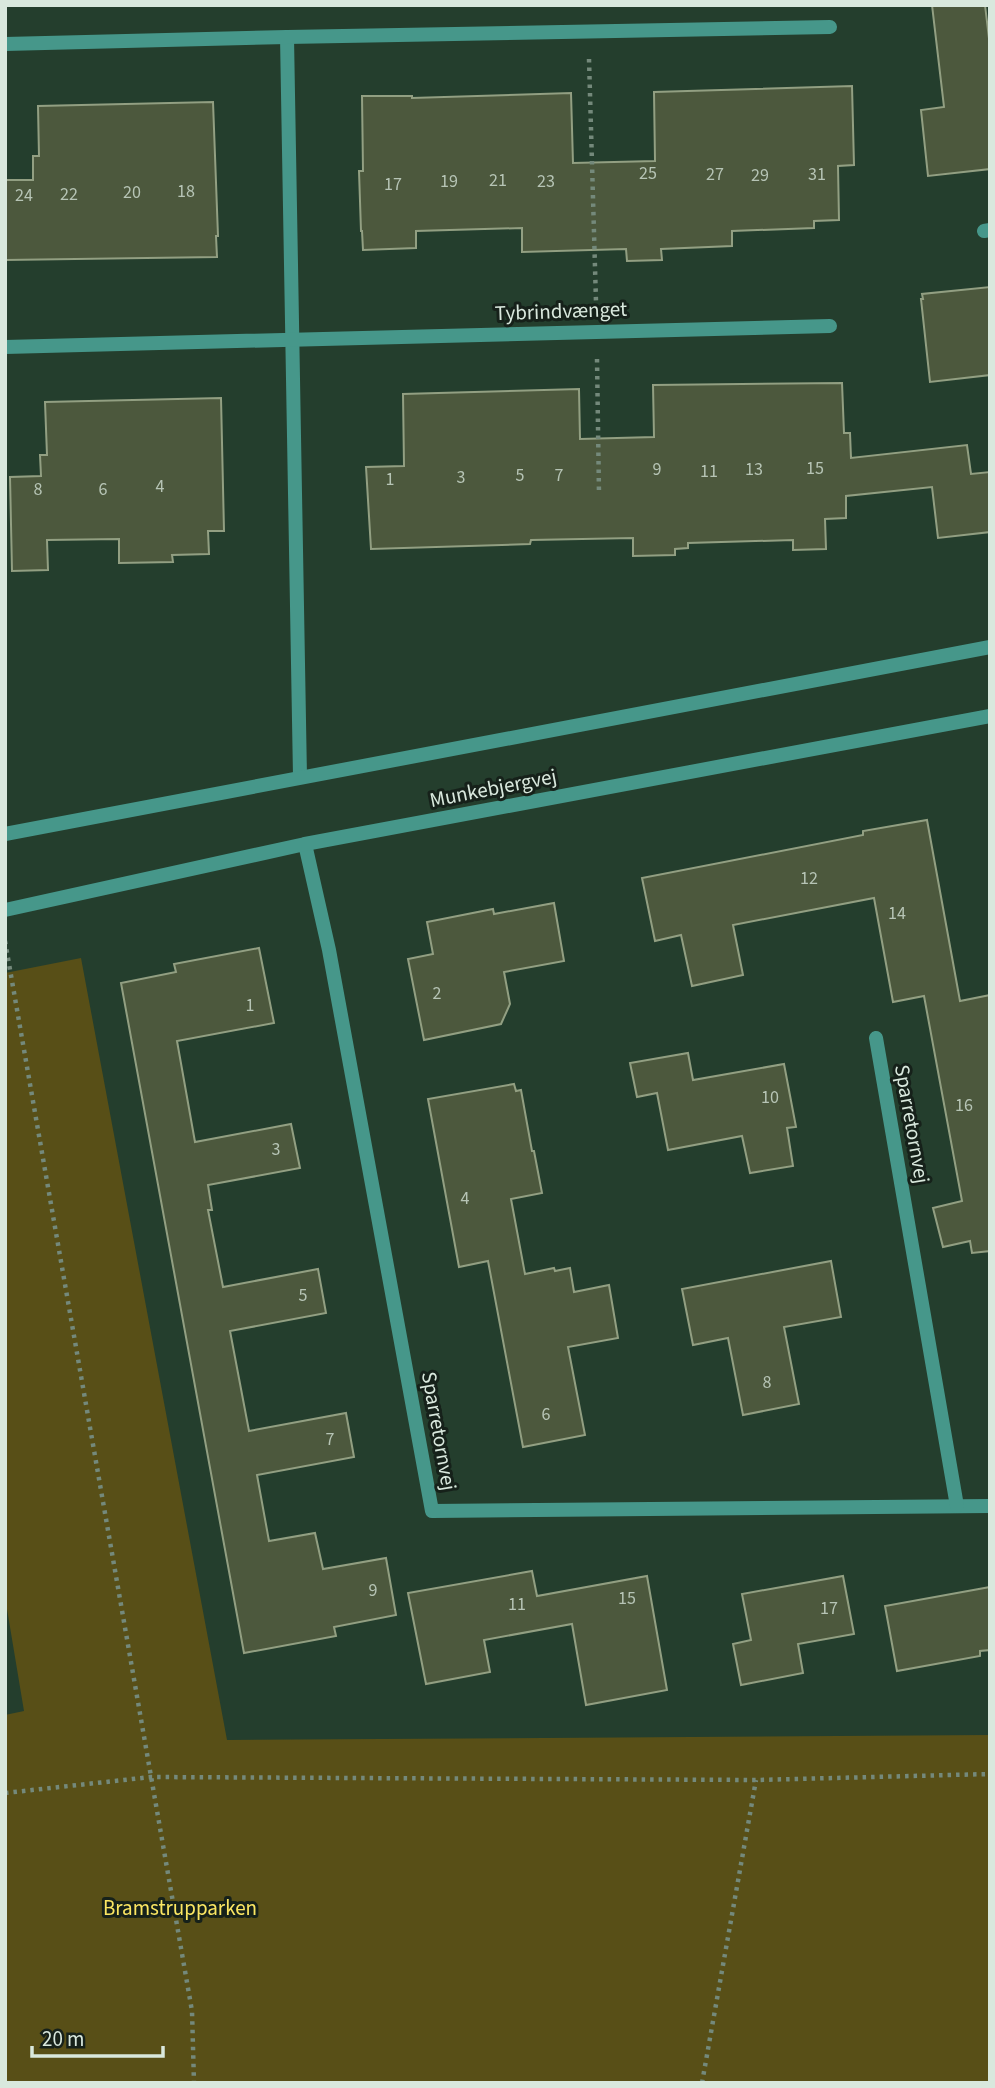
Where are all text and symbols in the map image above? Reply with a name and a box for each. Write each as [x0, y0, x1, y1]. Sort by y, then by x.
house number: 25 [639, 161, 657, 186]
house number: 27 [706, 162, 724, 187]
house number: 31 [808, 162, 826, 187]
house number: 29 [751, 163, 769, 188]
house number: 21 [489, 168, 507, 193]
house number: 19 [440, 169, 458, 194]
house number: 23 [537, 169, 555, 194]
house number: 17 [384, 172, 402, 197]
house number: 18 [177, 179, 195, 204]
house number: 20 [123, 180, 141, 205]
house number: 22 [60, 182, 78, 207]
house number: 24 [15, 183, 33, 208]
street label: Tybrindvænget [494, 294, 628, 328]
house number: 15 [806, 456, 824, 481]
house number: 9 [653, 457, 662, 482]
house number: 13 [745, 457, 763, 482]
house number: 11 [700, 459, 718, 484]
house number: 5 [516, 463, 525, 488]
house number: 7 [555, 463, 564, 488]
house number: 3 [457, 465, 466, 490]
house number: 1 [386, 467, 394, 492]
house number: 4 [156, 474, 165, 499]
house number: 8 [34, 477, 43, 502]
house number: 6 [99, 477, 108, 502]
street label: Munkebjergvej [427, 761, 559, 815]
house number: 12 [800, 866, 818, 891]
house number: 14 [888, 901, 906, 926]
house number: 2 [433, 981, 442, 1006]
house number: 1 [246, 993, 254, 1018]
street label: Sparretornvej [887, 1062, 937, 1186]
house number: 10 [761, 1085, 779, 1110]
house number: 16 [955, 1093, 973, 1118]
house number: 3 [272, 1137, 281, 1162]
house number: 4 [461, 1186, 470, 1211]
house number: 5 [299, 1283, 308, 1308]
street label: Sparretornvej [414, 1369, 464, 1493]
house number: 8 [763, 1370, 772, 1395]
house number: 6 [542, 1402, 551, 1427]
house number: 7 [326, 1427, 335, 1452]
house number: 9 [369, 1578, 378, 1603]
house number: 15 [618, 1586, 636, 1611]
house number: 11 [508, 1592, 526, 1617]
house number: 17 [820, 1596, 838, 1621]
park label: Bramstrupparken [103, 1893, 257, 1923]
scale bar [32, 2014, 163, 2058]
text: 20 m [42, 2024, 84, 2054]

